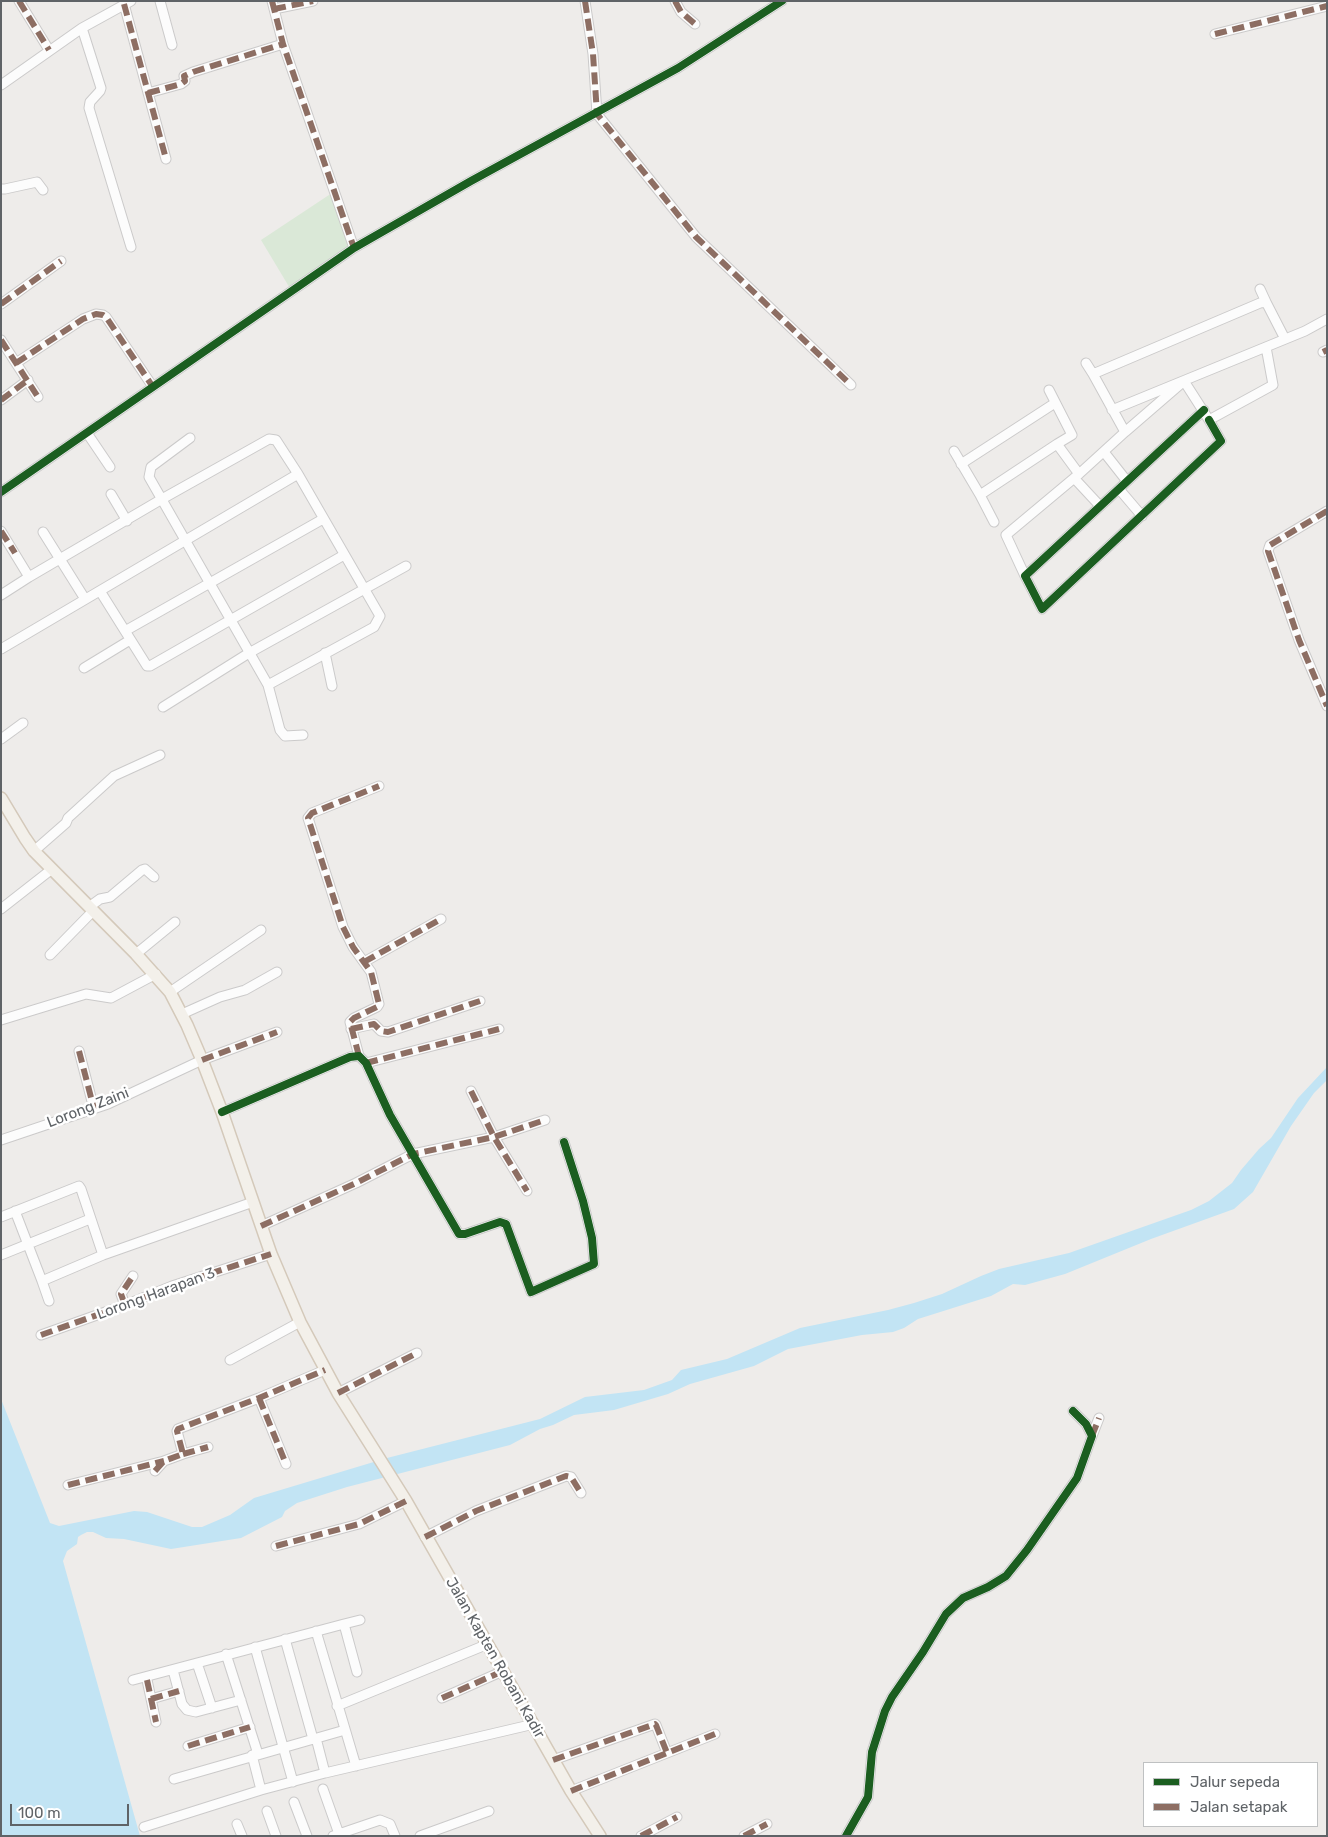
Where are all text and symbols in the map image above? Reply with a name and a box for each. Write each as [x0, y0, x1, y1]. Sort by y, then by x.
street label: Lorong Zaini [44, 1084, 132, 1132]
street label: Lorong Harapan 3 [94, 1264, 218, 1324]
street label: Jalan Kapten Robani Kadir [441, 1574, 549, 1742]
legend [1143, 1762, 1318, 1827]
text: Jalur sepeda [1190, 1773, 1280, 1791]
scale bar [12, 1794, 131, 1826]
text: Jalan setapak [1190, 1798, 1288, 1816]
text: 100 m [18, 1804, 60, 1822]

